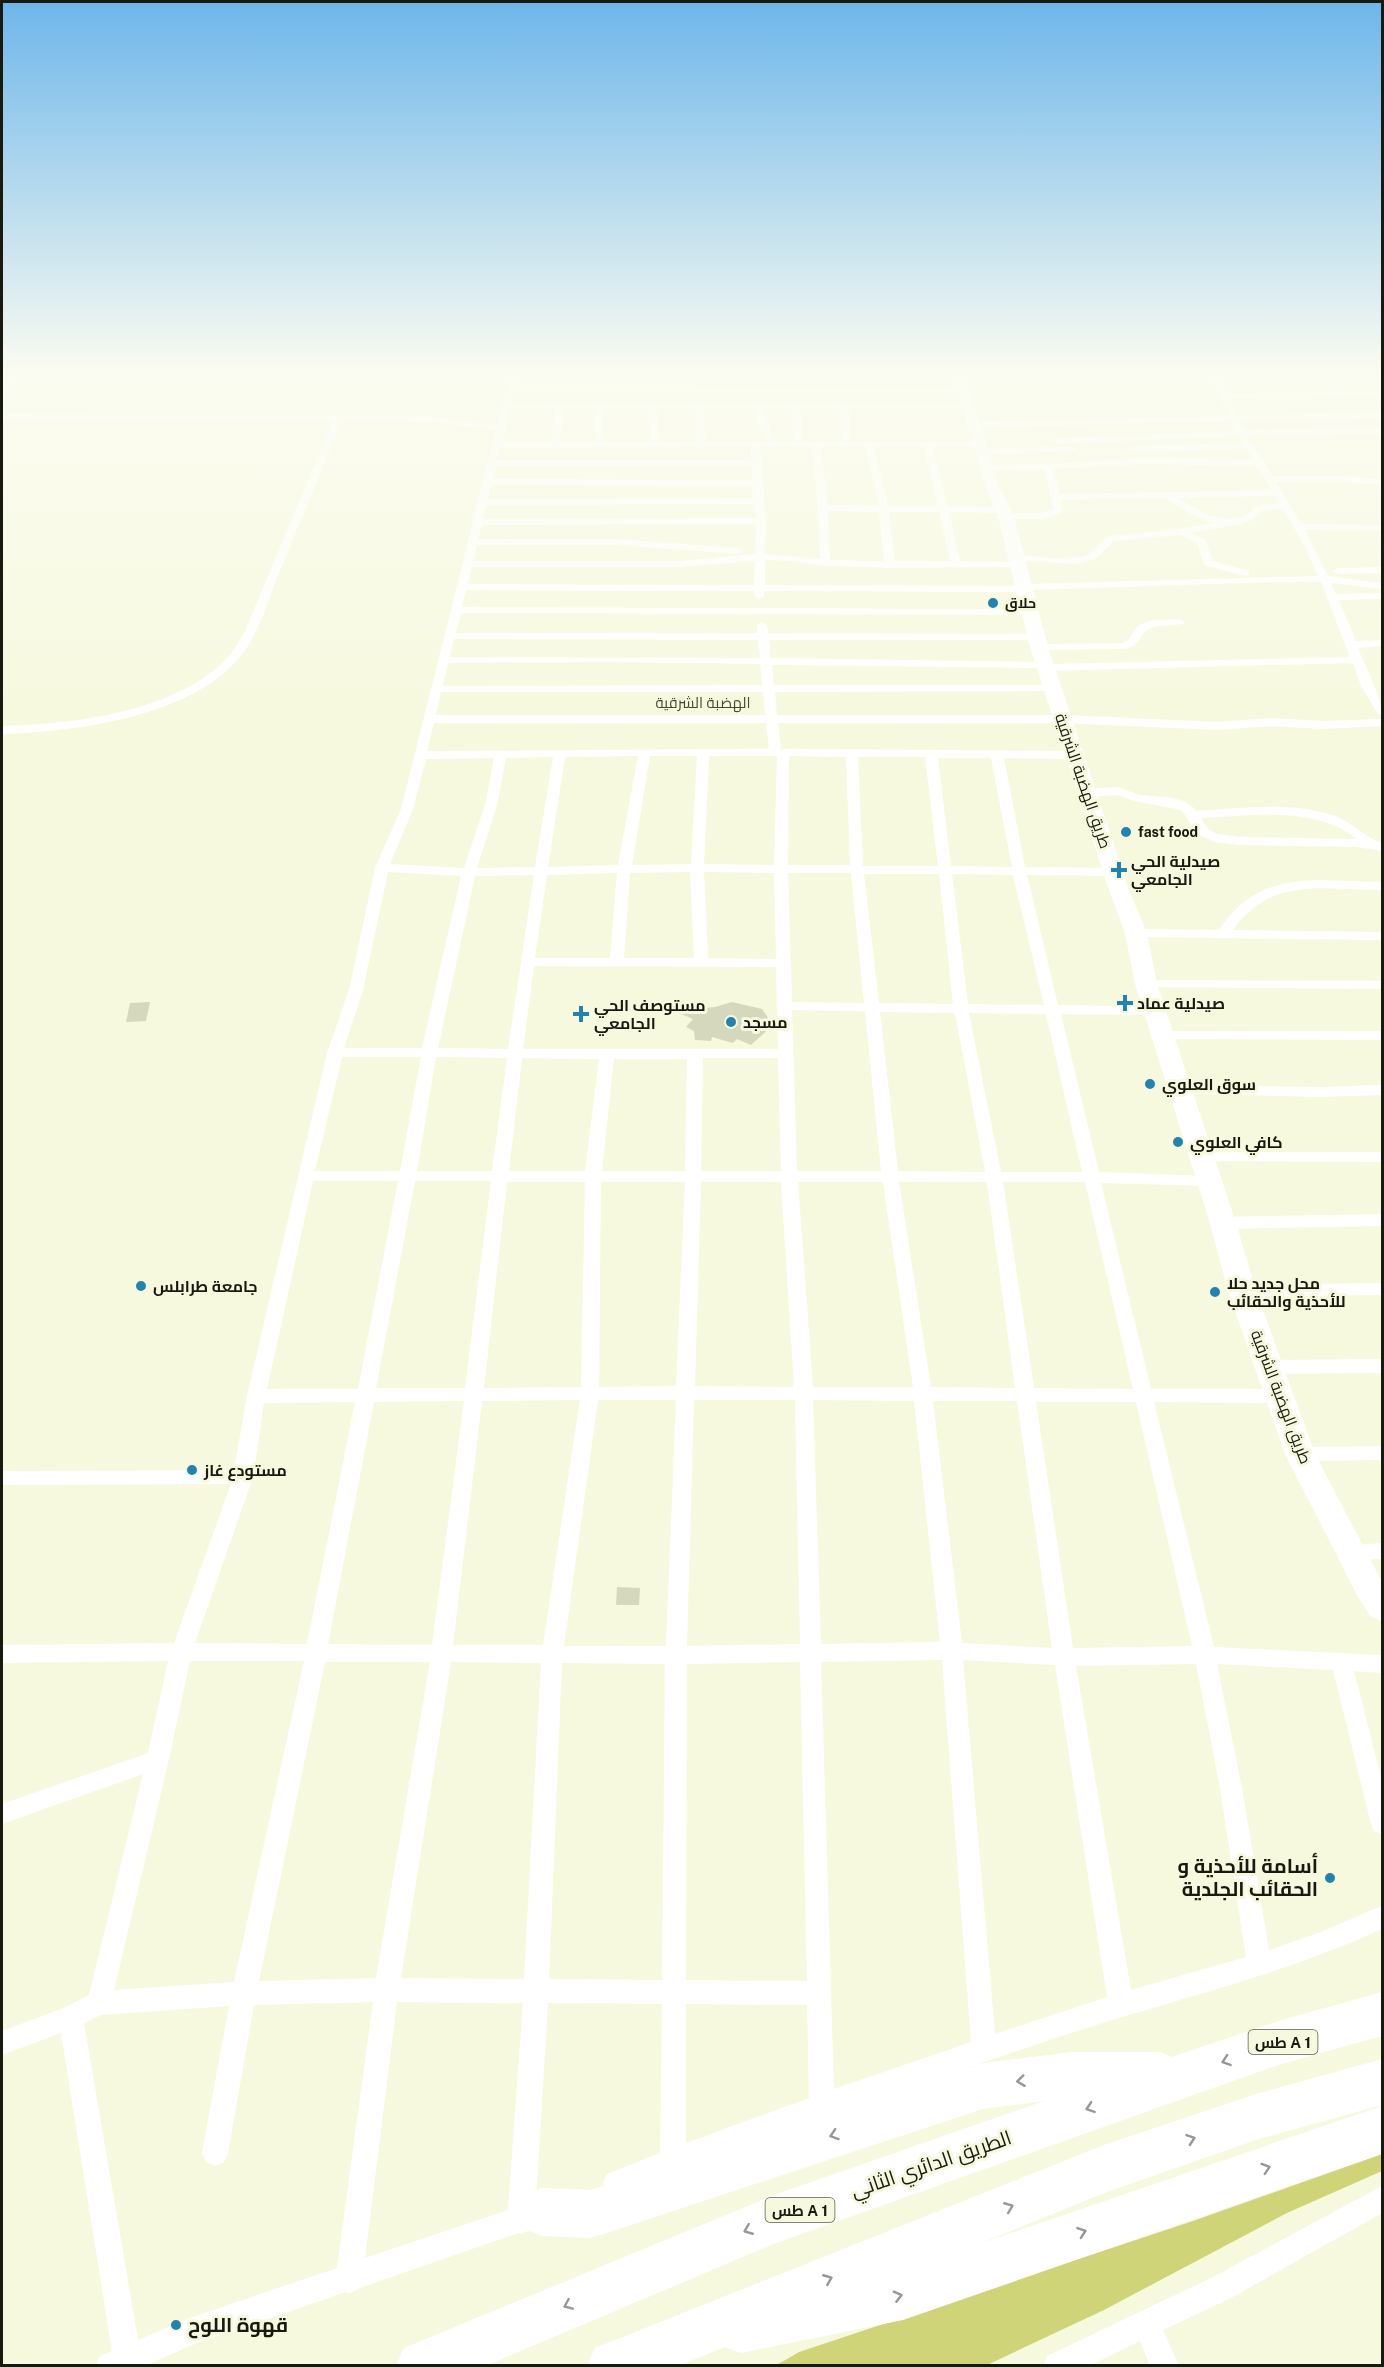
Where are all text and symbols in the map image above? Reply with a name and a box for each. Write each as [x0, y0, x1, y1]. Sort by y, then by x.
place label: حلاق [1005, 595, 1036, 612]
marker: حلاق [986, 596, 1000, 610]
district label: الهضبة الشرقية [655, 694, 751, 713]
street label: طريق الهضبة الشرقية [1050, 711, 1115, 851]
place label: fast food [1138, 824, 1198, 840]
marker: fast food [1119, 825, 1133, 839]
place label: صيدلية الحي الجامعي [1131, 852, 1220, 892]
marker: صيدلية الحي الجامعي [1112, 863, 1126, 877]
place label: صيدلية عماد [1137, 994, 1225, 1013]
place label: مستوصف الحي الجامعي [594, 996, 706, 1036]
marker: صيدلية عماد [1118, 996, 1132, 1010]
marker: مستوصف الحي الجامعي [572, 1005, 590, 1023]
place label: مسجد [743, 1013, 788, 1032]
marker: مسجد [724, 1015, 738, 1029]
place label: سوق العلوي [1162, 1075, 1256, 1097]
marker: سوق العلوي [1143, 1077, 1157, 1091]
place label: كافي العلوي [1190, 1133, 1283, 1155]
marker: كافي العلوي [1171, 1135, 1185, 1149]
place label: محل جديد حلا للأحذية والحقائب [1227, 1274, 1346, 1311]
place label: جامعة طرابلس [153, 1277, 258, 1296]
marker: جامعة طرابلس [134, 1279, 148, 1293]
marker: محل جديد حلا للأحذية والحقائب [1208, 1285, 1222, 1299]
street label: طريق الهضبة الشرقية [1246, 1327, 1315, 1467]
place label: مستودع غاز [203, 1461, 287, 1481]
marker: مستودع غاز [185, 1463, 199, 1477]
place label: أسامة للأحذية و الحقائب الجلدية [1177, 1852, 1318, 1901]
marker: أسامة للأحذية و الحقائب الجلدية [1323, 1871, 1337, 1885]
road number: طس A 1 [1248, 2030, 1318, 2054]
one-way arrow [1221, 2053, 1232, 2066]
one-way arrow [1017, 2074, 1026, 2087]
one-way arrow [1085, 2100, 1096, 2113]
street label: الطريق الدائري الثاني [848, 2125, 1016, 2207]
one-way arrow [829, 2128, 840, 2140]
one-way arrow [1186, 2134, 1196, 2146]
one-way arrow [1260, 2163, 1271, 2176]
road number: طس A 1 [766, 2198, 834, 2222]
one-way arrow [1003, 2202, 1014, 2214]
one-way arrow [743, 2223, 754, 2235]
one-way arrow [1076, 2227, 1087, 2240]
one-way arrow [822, 2274, 832, 2287]
one-way arrow [893, 2290, 903, 2303]
one-way arrow [563, 2298, 574, 2310]
place label: قهوة اللوح [188, 2313, 288, 2339]
marker: قهوة اللوح [169, 2318, 183, 2332]

